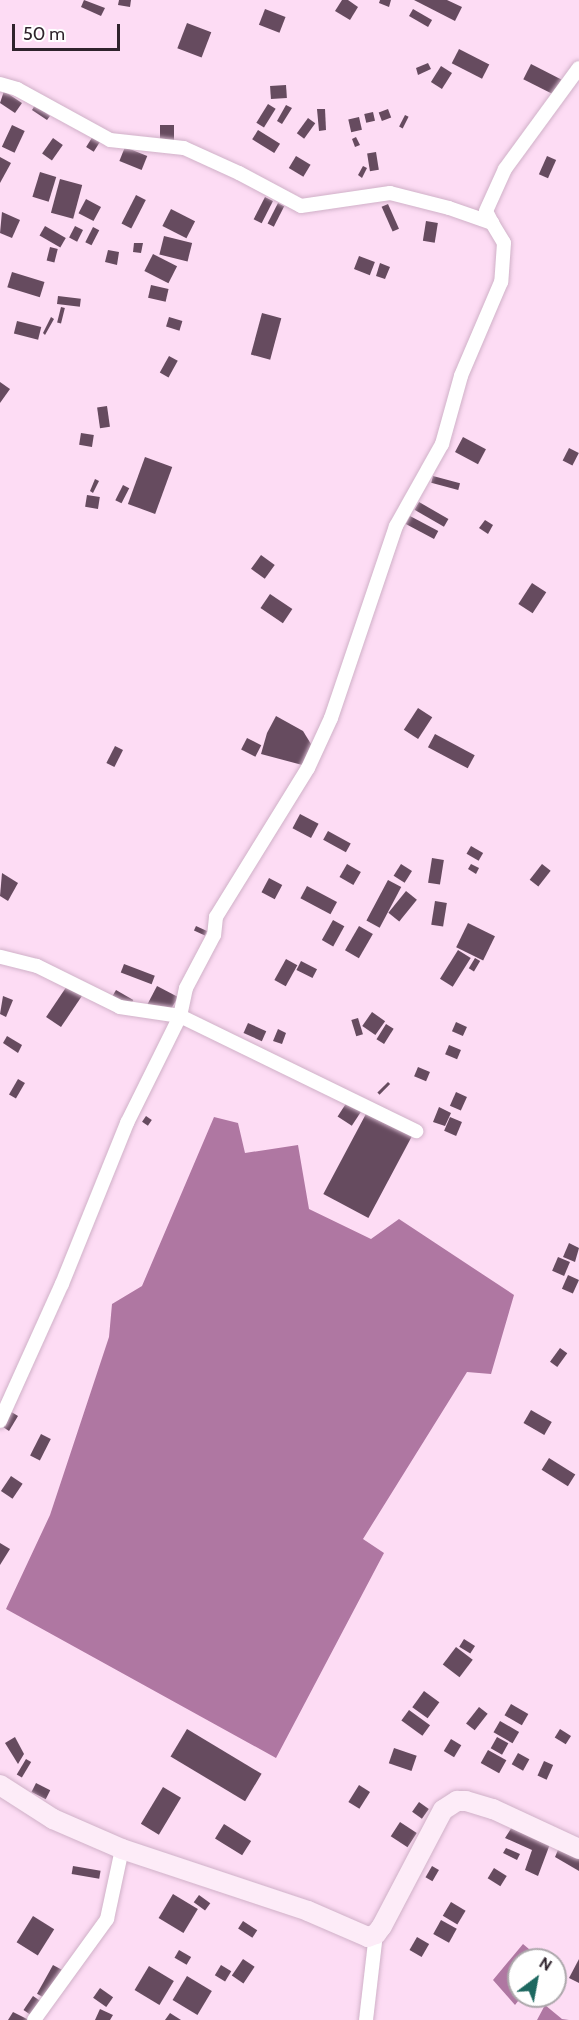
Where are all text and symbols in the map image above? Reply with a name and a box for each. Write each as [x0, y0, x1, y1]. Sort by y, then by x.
scale bar [15, 12, 123, 50]
text: 50 m [23, 23, 65, 45]
north arrow [507, 1948, 567, 2008]
text: N [536, 1953, 556, 1975]

